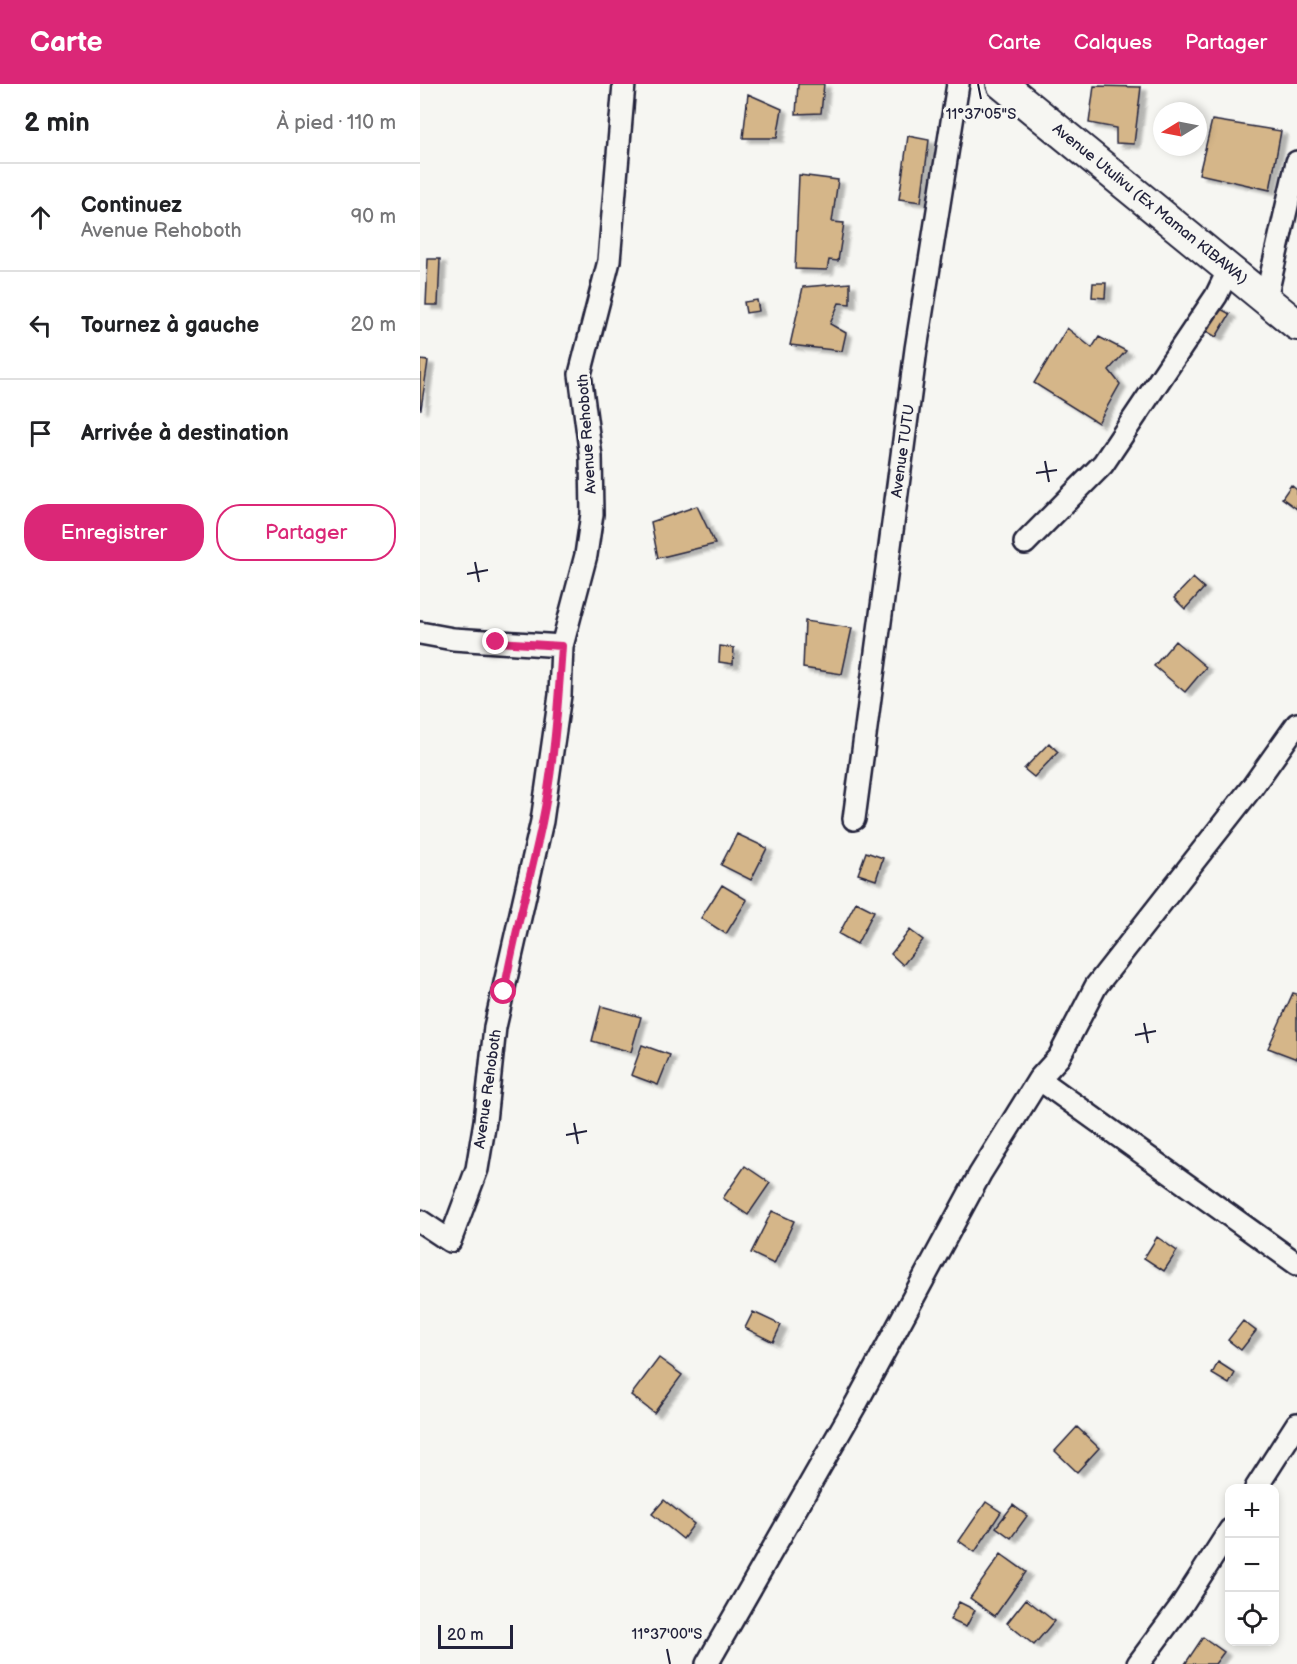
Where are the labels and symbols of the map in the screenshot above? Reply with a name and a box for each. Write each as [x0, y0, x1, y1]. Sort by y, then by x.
north arrow [1153, 102, 1207, 156]
text: 11°37'05"S [946, 105, 1016, 124]
street label: Avenue Utulivu (Ex Maman KIBAWA) [1049, 119, 1251, 289]
street label: Avenue Rehoboth [573, 373, 601, 495]
street label: Avenue TUTU [887, 403, 919, 499]
route end [482, 628, 508, 654]
route start [490, 978, 516, 1004]
street label: Avenue Rehoboth [470, 1028, 506, 1150]
scale bar [438, 1622, 513, 1650]
text: 11°37'00"S [632, 1625, 702, 1644]

